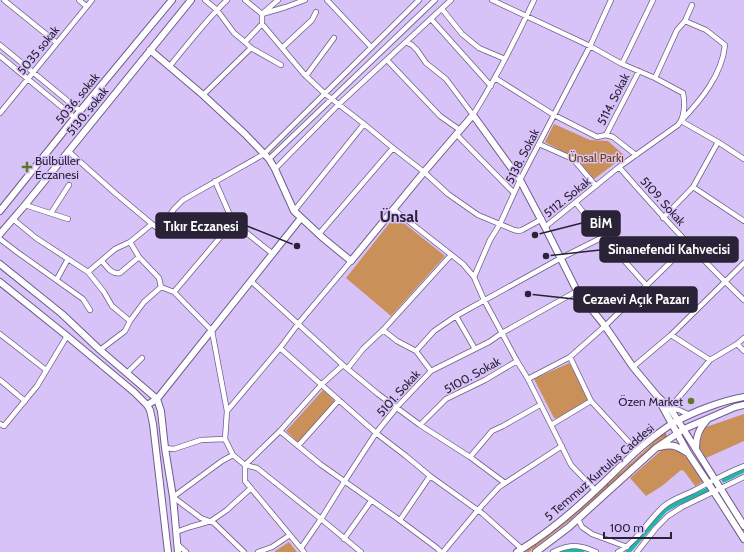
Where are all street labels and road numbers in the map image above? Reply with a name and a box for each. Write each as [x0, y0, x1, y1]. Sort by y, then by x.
street label: 5035 sokak [14, 22, 63, 77]
street label: 5036. sokak [52, 69, 103, 127]
street label: 5114. Sokak [594, 70, 633, 128]
street label: 5130. sokak [63, 83, 112, 138]
street label: 5138. Sokak [502, 126, 542, 186]
street label: 5112. Sokak [541, 173, 594, 220]
street label: 5109. Sokak [637, 173, 689, 229]
street label: 5100. Sokak [441, 353, 503, 397]
street label: 5101. Sokak [373, 366, 423, 420]
street label: 5 Temmuz Kurtuluş Caddesi [541, 420, 657, 524]

